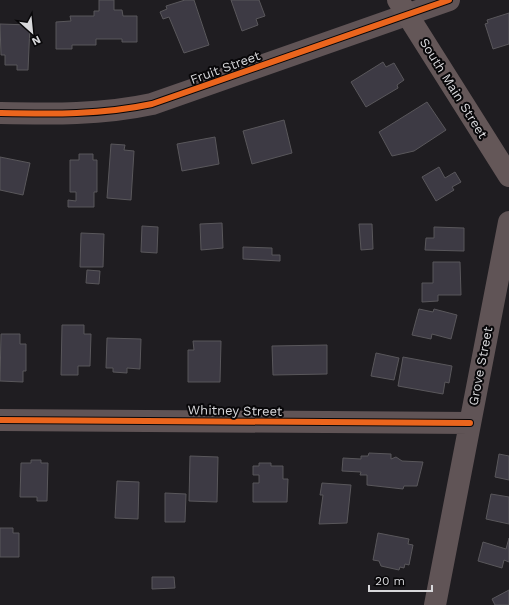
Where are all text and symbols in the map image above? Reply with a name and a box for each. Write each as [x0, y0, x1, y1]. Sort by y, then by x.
north arrow [12, 12, 52, 52]
text: N [30, 33, 43, 48]
street label: South Main Street [417, 35, 491, 142]
street label: Fruit Street [188, 48, 263, 87]
street label: Grove Street [465, 325, 496, 407]
street label: Whitney Street [188, 402, 283, 419]
scale bar [369, 567, 432, 593]
text: 20 m [375, 574, 405, 588]

